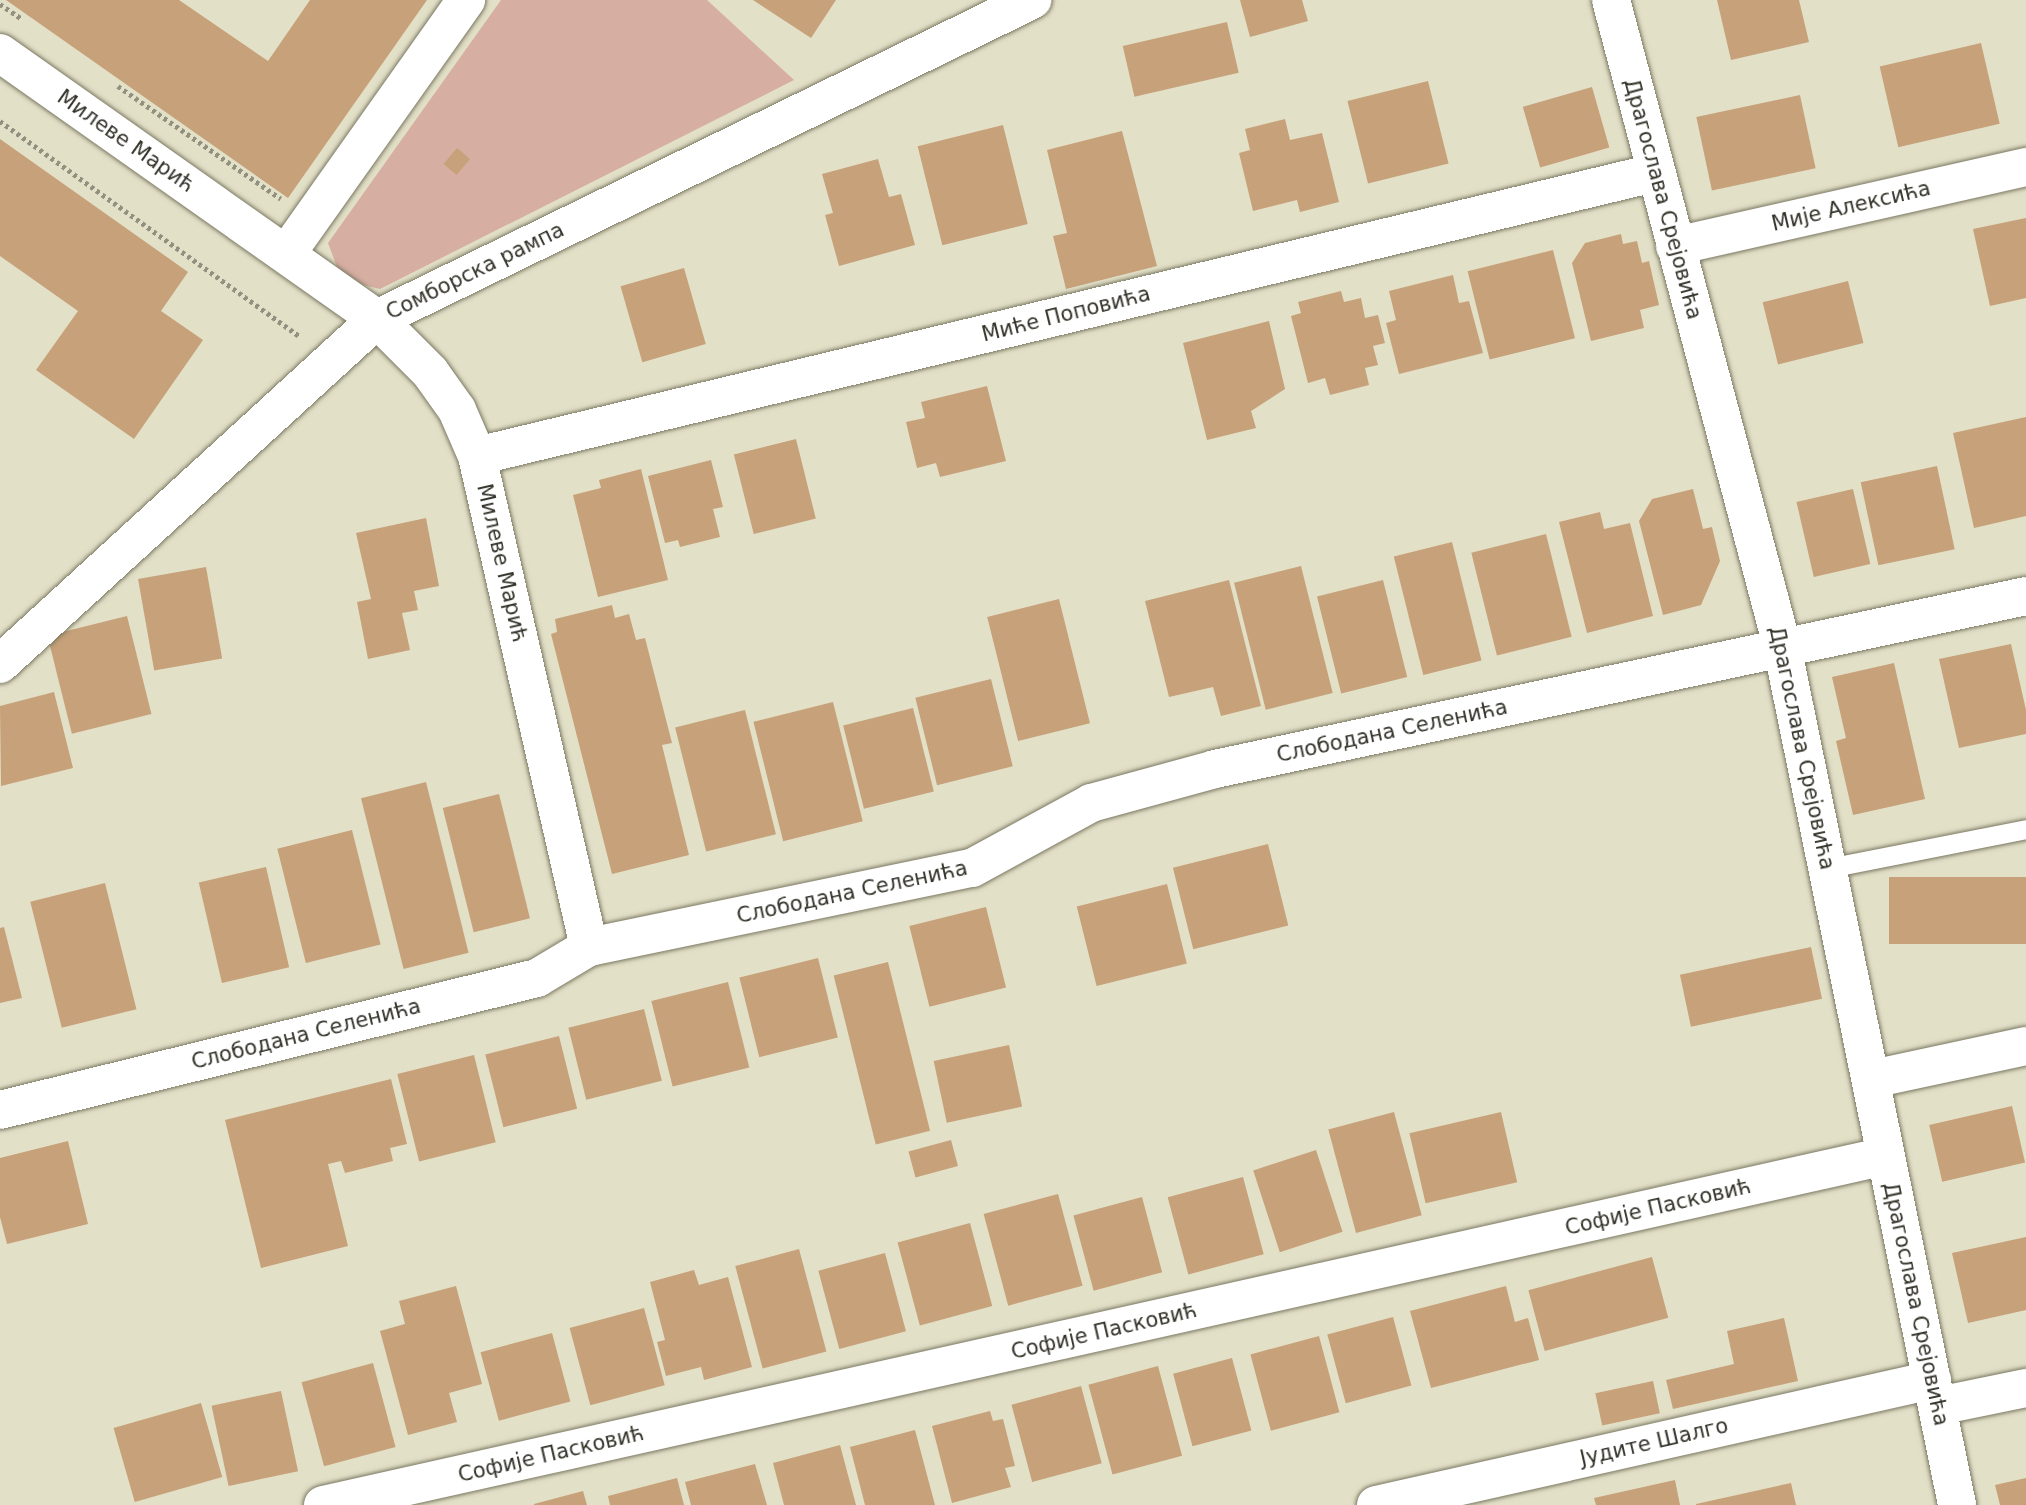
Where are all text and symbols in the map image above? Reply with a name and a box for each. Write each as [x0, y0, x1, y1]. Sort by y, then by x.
street label: Драгослава Срејовића [1619, 76, 1707, 322]
street label: Милеве Марић [53, 84, 199, 198]
street label: Мије Алексића [1769, 175, 1933, 237]
street label: Сомборска рампа [382, 217, 568, 325]
street label: Миће Поповића [979, 281, 1153, 347]
street label: Милеве Марић [472, 481, 532, 645]
street label: Драгослава Срејовића [1764, 624, 1840, 872]
street label: Слободана Селенића [1274, 694, 1510, 768]
street label: Слободана Селенића [734, 855, 970, 929]
street label: Слободана Селенића [189, 993, 423, 1075]
street label: Софије Пасковић [1563, 1173, 1753, 1241]
street label: Драгослава Срејовића [1878, 1180, 1954, 1428]
street label: Софије Пасковић [1009, 1297, 1199, 1365]
street label: Јудите Шалго [1577, 1413, 1731, 1471]
street label: Софије Пасковић [456, 1420, 646, 1488]

